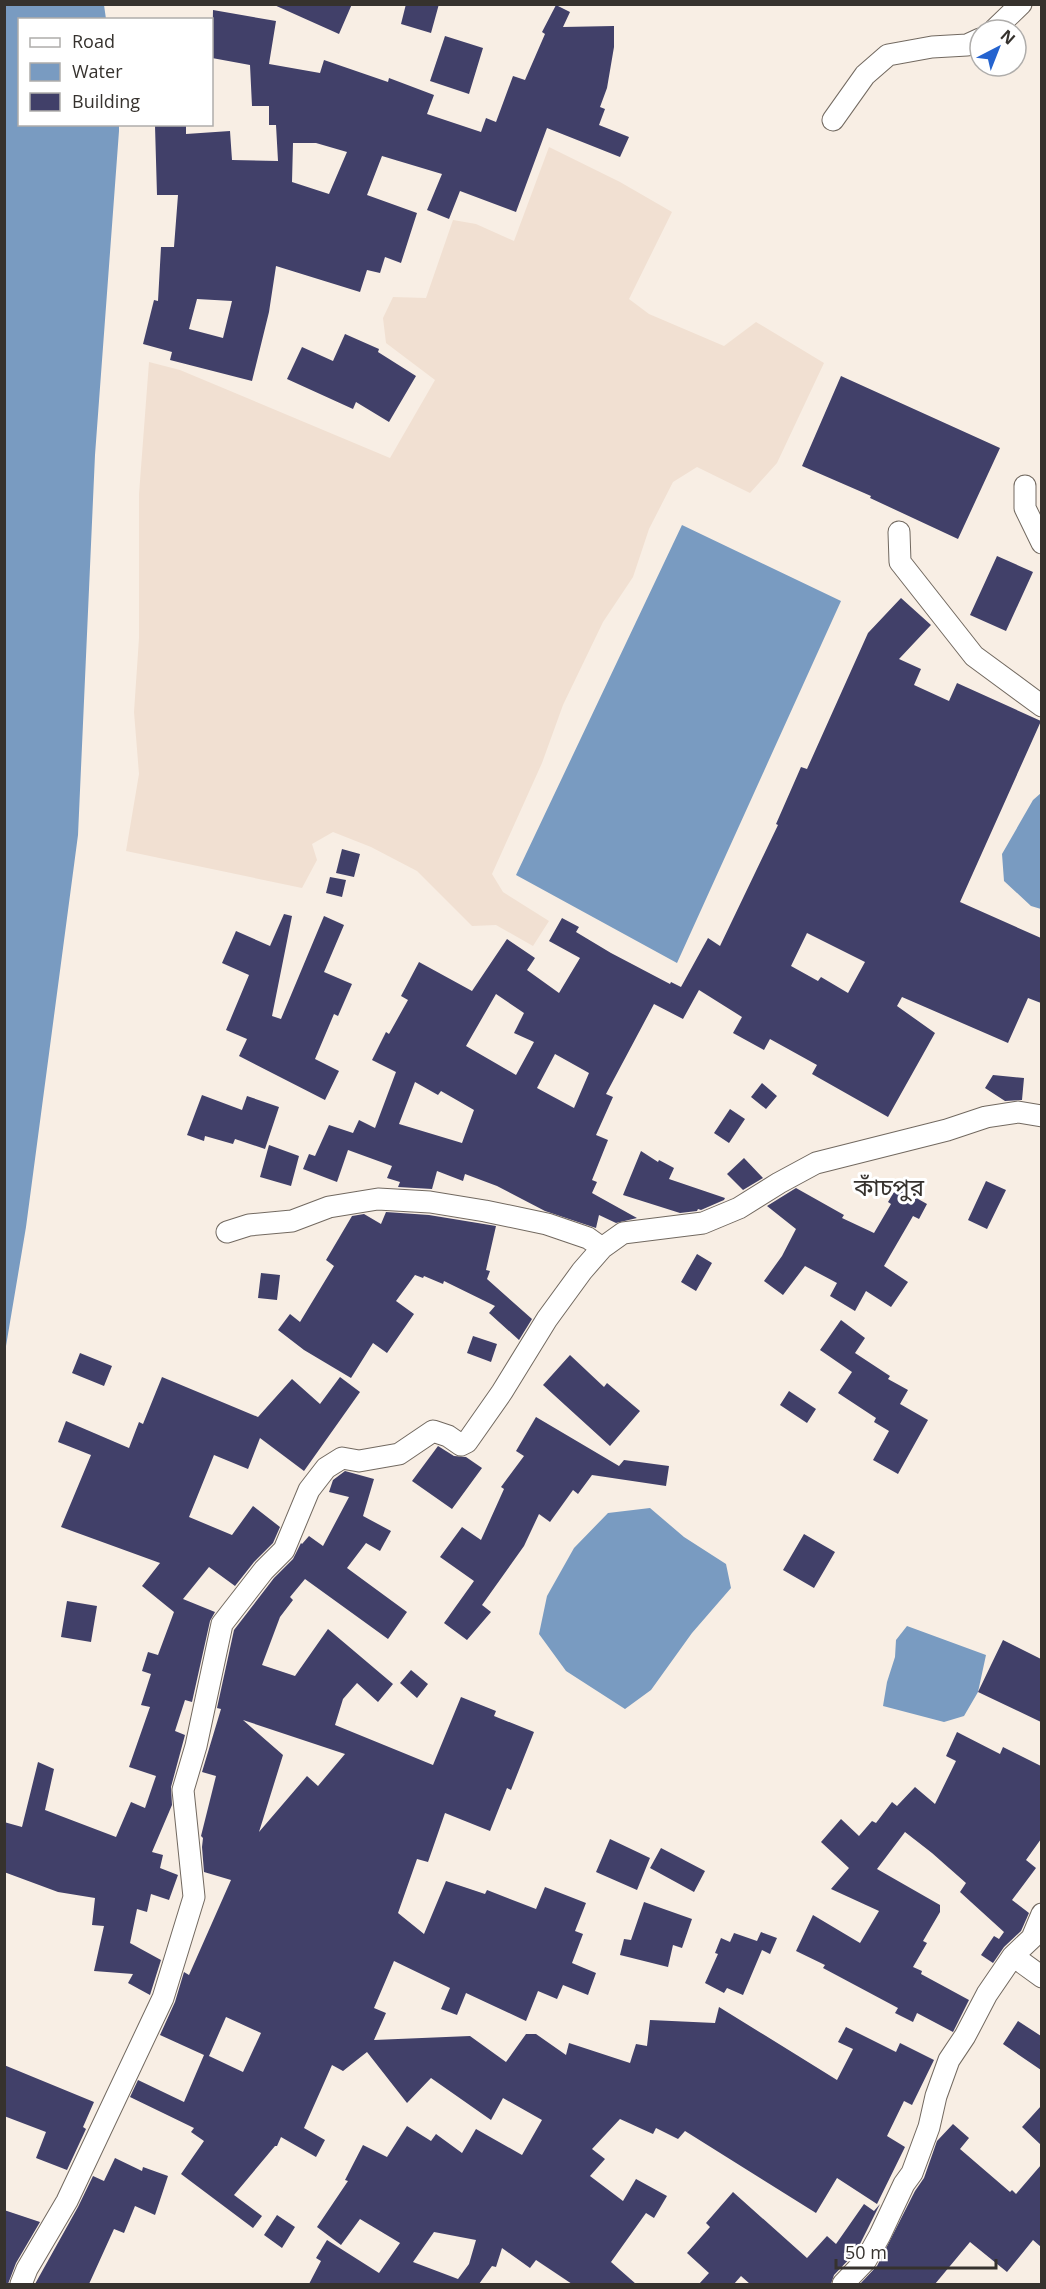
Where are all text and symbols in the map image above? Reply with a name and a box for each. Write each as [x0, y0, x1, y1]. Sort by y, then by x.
legend [18, 18, 213, 126]
north arrow [968, 18, 1028, 78]
text: N [996, 24, 1020, 49]
text: Road [72, 29, 115, 53]
text: Water [72, 59, 123, 83]
text: Building [72, 89, 140, 113]
district label: কাঁচপুর [853, 1170, 925, 1203]
scale bar [836, 2232, 996, 2270]
text: 50 m [845, 2240, 887, 2264]

